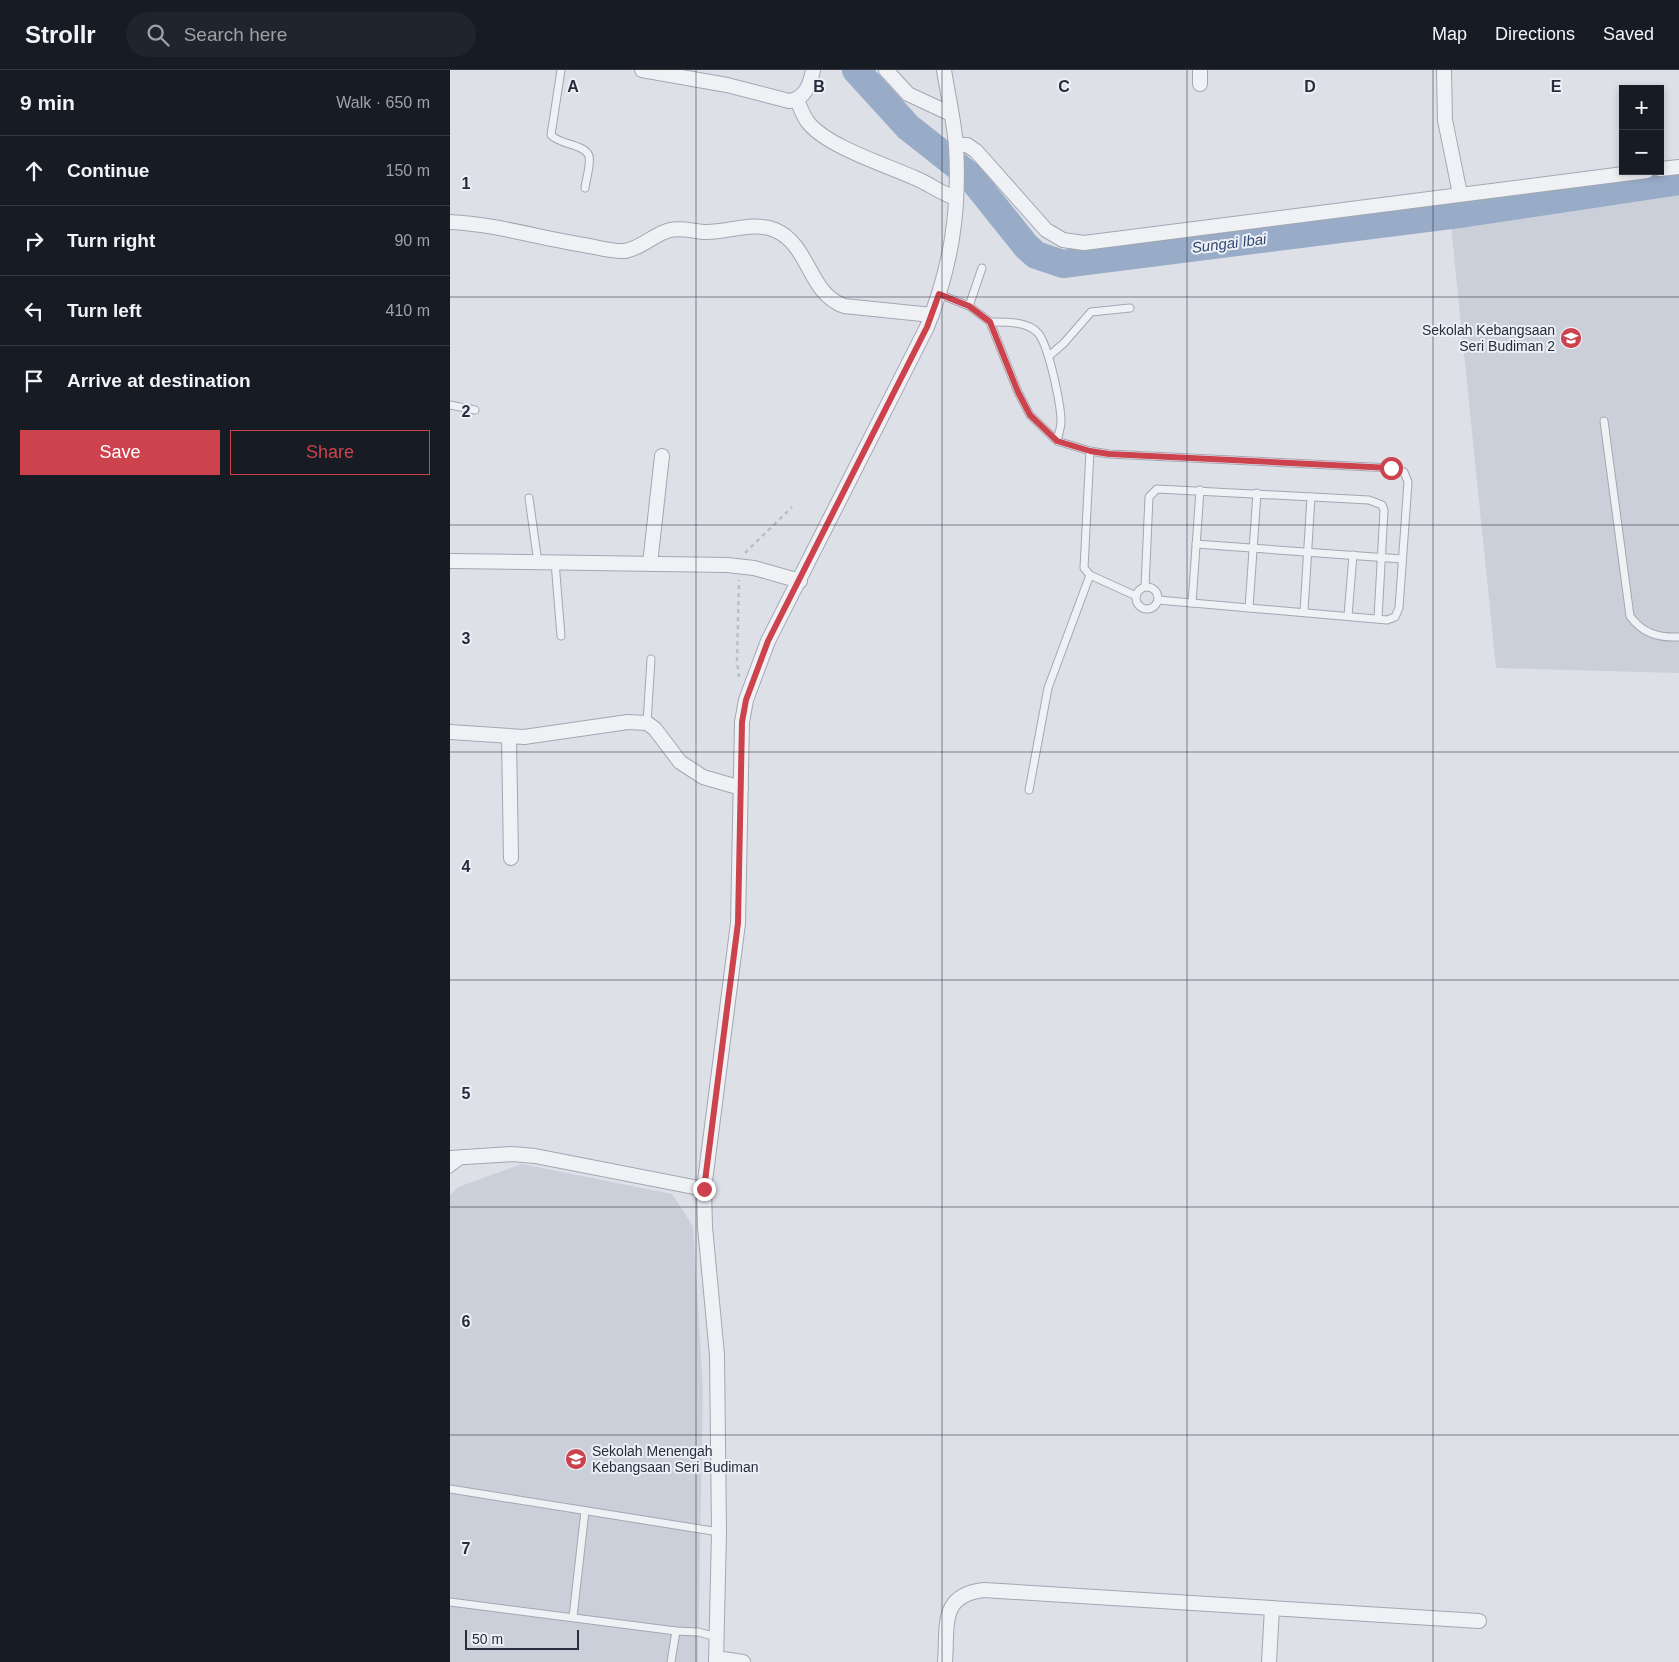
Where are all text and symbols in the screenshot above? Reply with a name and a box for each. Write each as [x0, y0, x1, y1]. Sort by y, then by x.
search box [126, 12, 476, 57]
text: Strollr [25, 21, 96, 48]
icon: search [144, 21, 172, 49]
text: Search here [184, 24, 287, 45]
text: Map [1432, 24, 1467, 44]
text: Directions [1495, 24, 1575, 44]
text: Saved [1603, 24, 1654, 44]
text: A [567, 78, 579, 95]
text: B [813, 78, 825, 95]
text: C [1058, 78, 1070, 95]
text: D [1304, 78, 1316, 95]
text: E [1551, 78, 1562, 95]
map controls [1619, 85, 1664, 175]
button: + [1619, 85, 1664, 130]
text: 9 min [20, 91, 75, 114]
text: Walk · 650 m [336, 94, 430, 111]
button: − [1619, 130, 1664, 175]
icon: ahead [20, 157, 48, 185]
text: Continue [67, 160, 149, 181]
text: 150 m [386, 162, 430, 179]
text: 1 [462, 175, 471, 192]
icon: right [20, 227, 48, 255]
text: Turn right [67, 230, 155, 251]
water label: Sungai Ibai [1191, 230, 1268, 256]
text: 90 m [394, 232, 430, 249]
icon: left [20, 297, 48, 325]
text: Turn left [67, 300, 142, 321]
text: 410 m [386, 302, 430, 319]
place label: Sekolah Kebangsaan Seri Budiman 2 [1422, 322, 1555, 354]
school or university icon: Sekolah Kebangsaan Seri Budiman 2 [1559, 326, 1583, 350]
icon: arrive [20, 367, 48, 395]
text: Arrive at destination [67, 370, 251, 391]
text: 2 [462, 403, 471, 420]
button: Save [20, 430, 220, 475]
button: Share [230, 430, 430, 475]
route start [1380, 457, 1403, 480]
text: 3 [462, 630, 471, 647]
text: 4 [462, 858, 471, 875]
text: 5 [462, 1085, 471, 1102]
route end [693, 1178, 716, 1201]
text: 6 [462, 1313, 471, 1330]
place label: Sekolah Menengah Kebangsaan Seri Budiman [592, 1443, 759, 1475]
school or university icon: Sekolah Menengah Kebangsaan Seri Budiman [564, 1447, 588, 1471]
text: 7 [462, 1540, 471, 1557]
scale bar [465, 1627, 579, 1650]
text: 50 m [472, 1631, 503, 1647]

